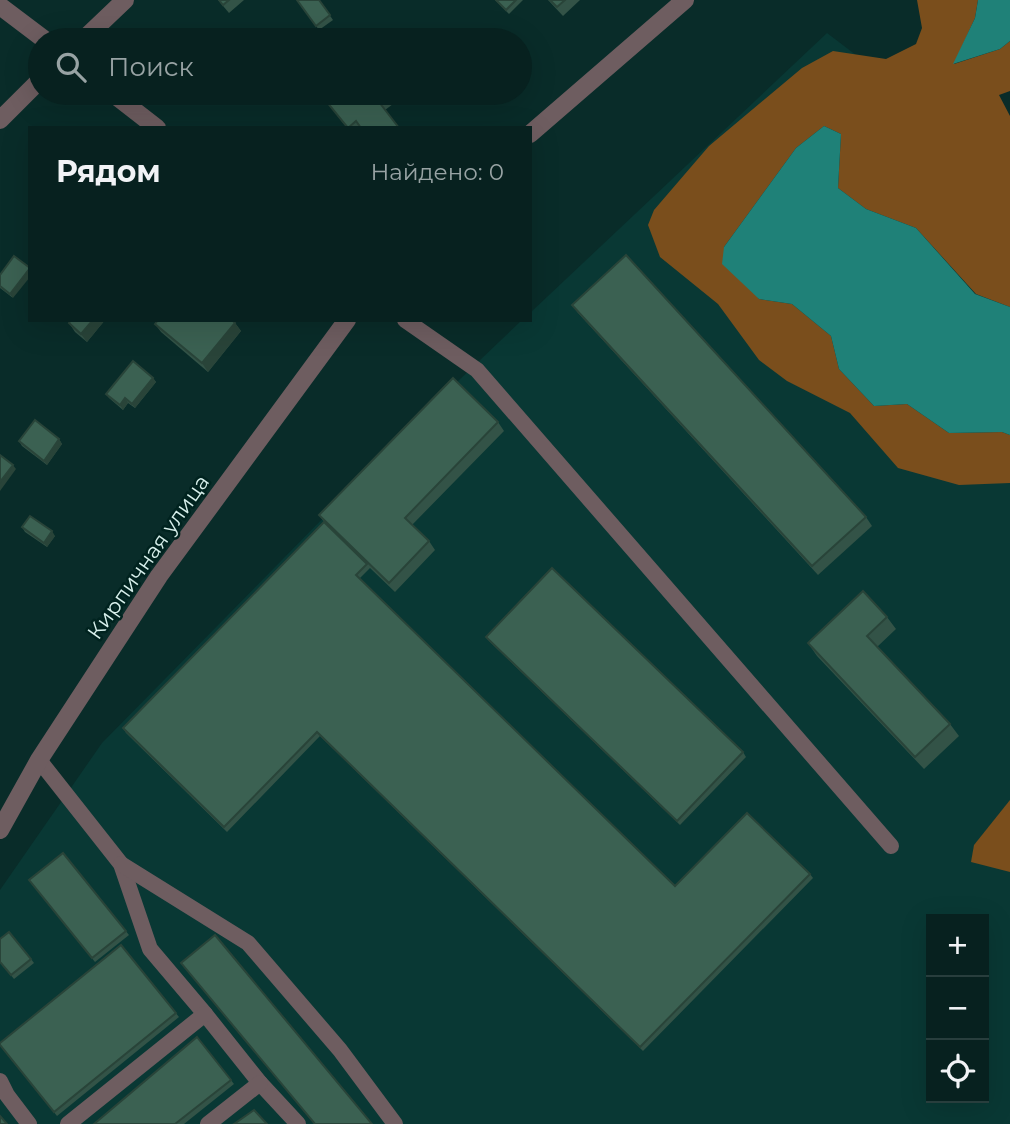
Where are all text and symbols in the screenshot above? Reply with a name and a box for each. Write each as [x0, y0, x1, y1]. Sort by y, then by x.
search box [28, 28, 532, 105]
icon: search [52, 48, 90, 86]
text: Поиск [108, 51, 194, 83]
text: Рядом [56, 153, 161, 190]
text: Найдено: 0 [370, 158, 504, 186]
street label: Кирпичная улица [82, 470, 214, 644]
map controls [926, 914, 989, 1103]
button: + [926, 914, 989, 977]
button: − [926, 977, 989, 1040]
button: locate [926, 1040, 989, 1103]

